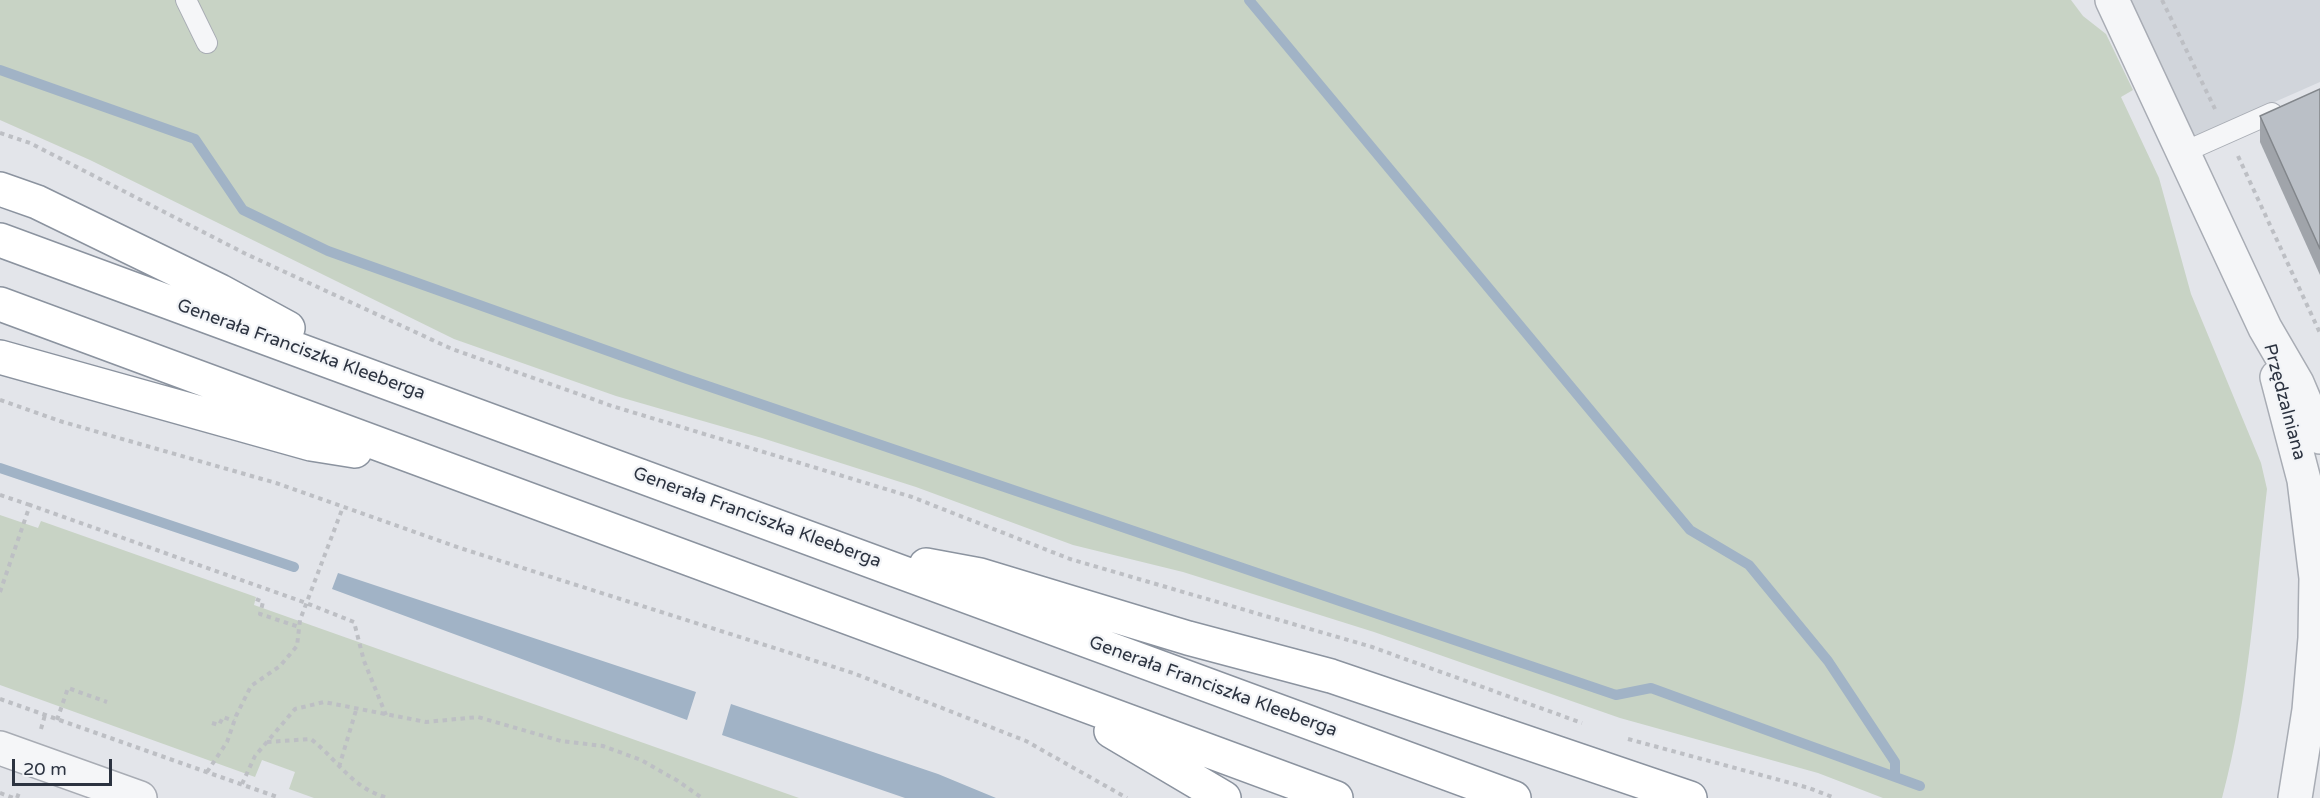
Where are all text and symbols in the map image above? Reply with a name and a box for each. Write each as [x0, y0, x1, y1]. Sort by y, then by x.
street label: Generała Franciszka Kleeberga [174, 295, 428, 405]
street label: Przędzalniana [2258, 341, 2310, 463]
street label: Generała Franciszka Kleeberga [630, 463, 884, 573]
street label: Generała Franciszka Kleeberga [1086, 632, 1340, 742]
scale bar [15, 747, 116, 785]
text: 20 m [23, 758, 67, 780]

